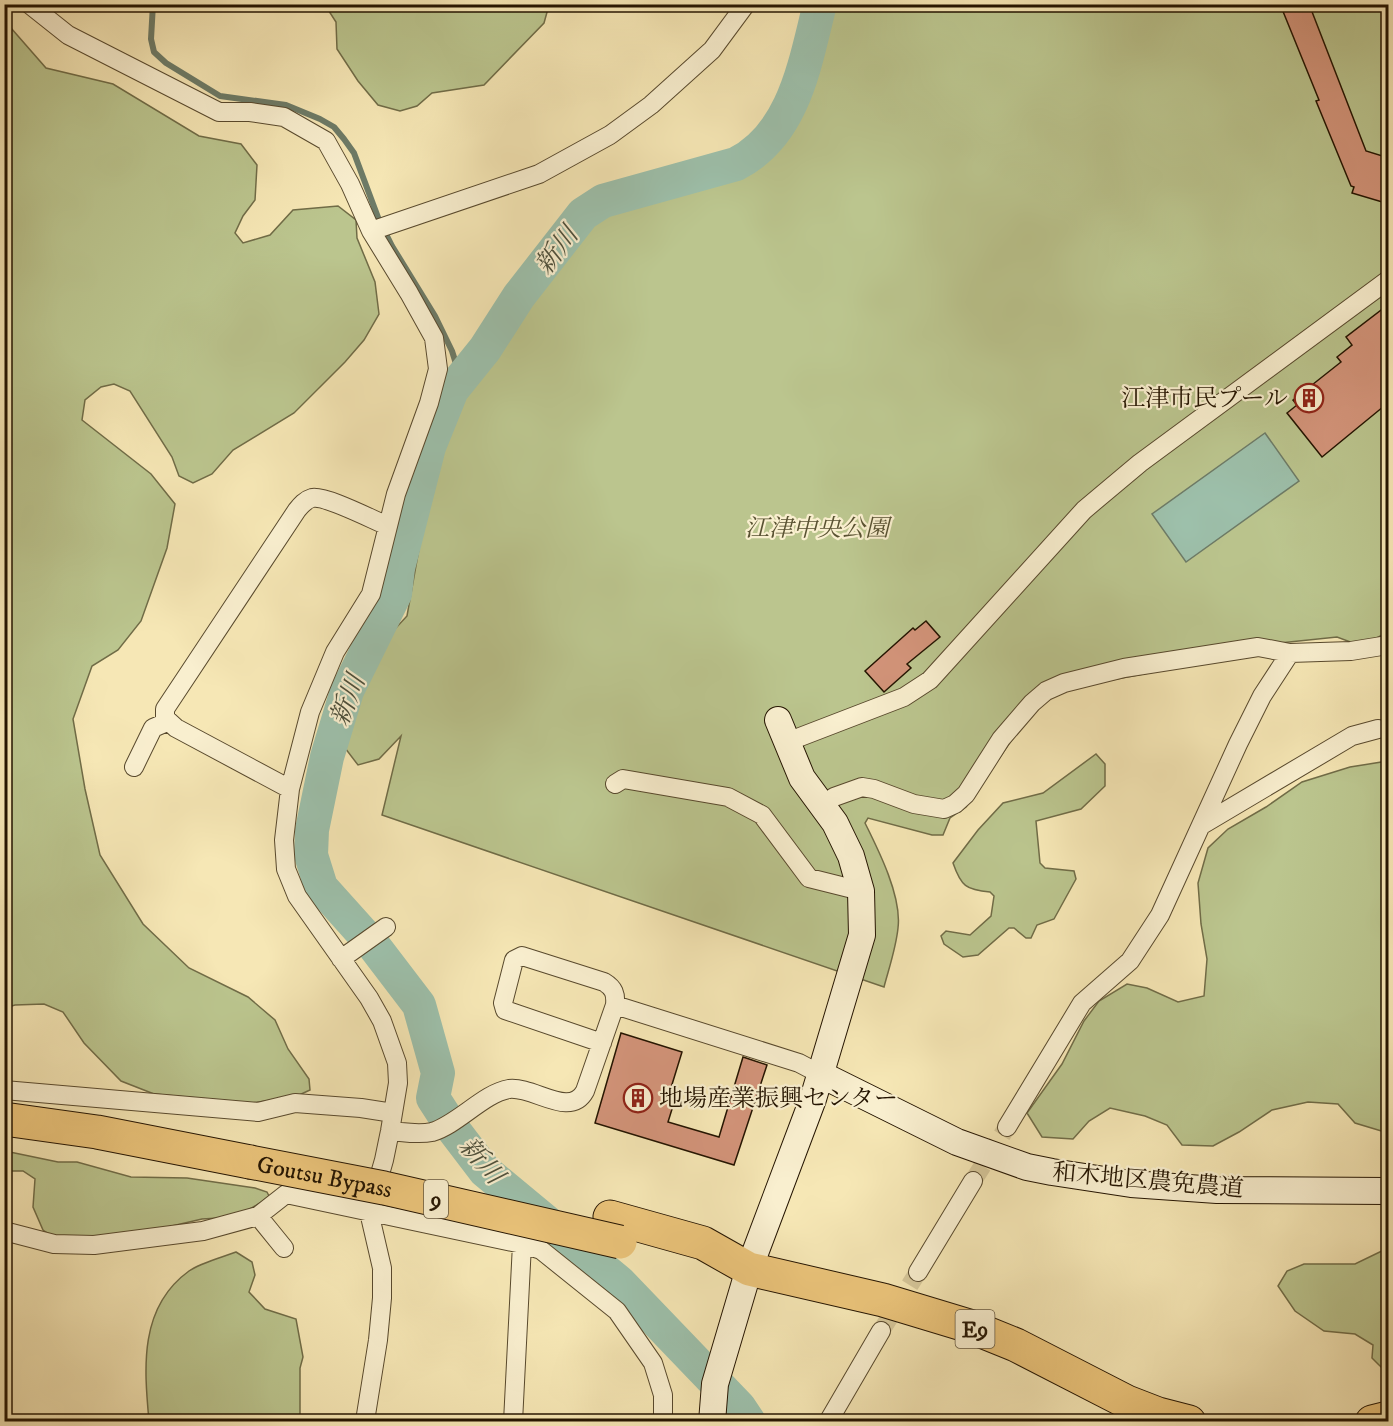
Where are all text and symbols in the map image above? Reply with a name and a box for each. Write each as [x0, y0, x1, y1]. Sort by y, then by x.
water label: 新川 [528, 218, 588, 282]
building icon: 江津市民プール [1293, 382, 1325, 414]
place label: 江津市民プール [1121, 384, 1288, 414]
park label: 江津中央公園 [745, 514, 893, 544]
water label: 新川 [324, 668, 374, 731]
building icon: 地場産業振興センター [622, 1082, 654, 1114]
place label: 地場産業振興センター [659, 1084, 898, 1114]
water label: 新川 [451, 1131, 512, 1194]
street label: Goutsu Bypass [254, 1150, 395, 1205]
street label: 和木地区農免農道 [1051, 1158, 1245, 1204]
road number: 9 [424, 1180, 448, 1218]
road number: E9 [956, 1310, 994, 1348]

